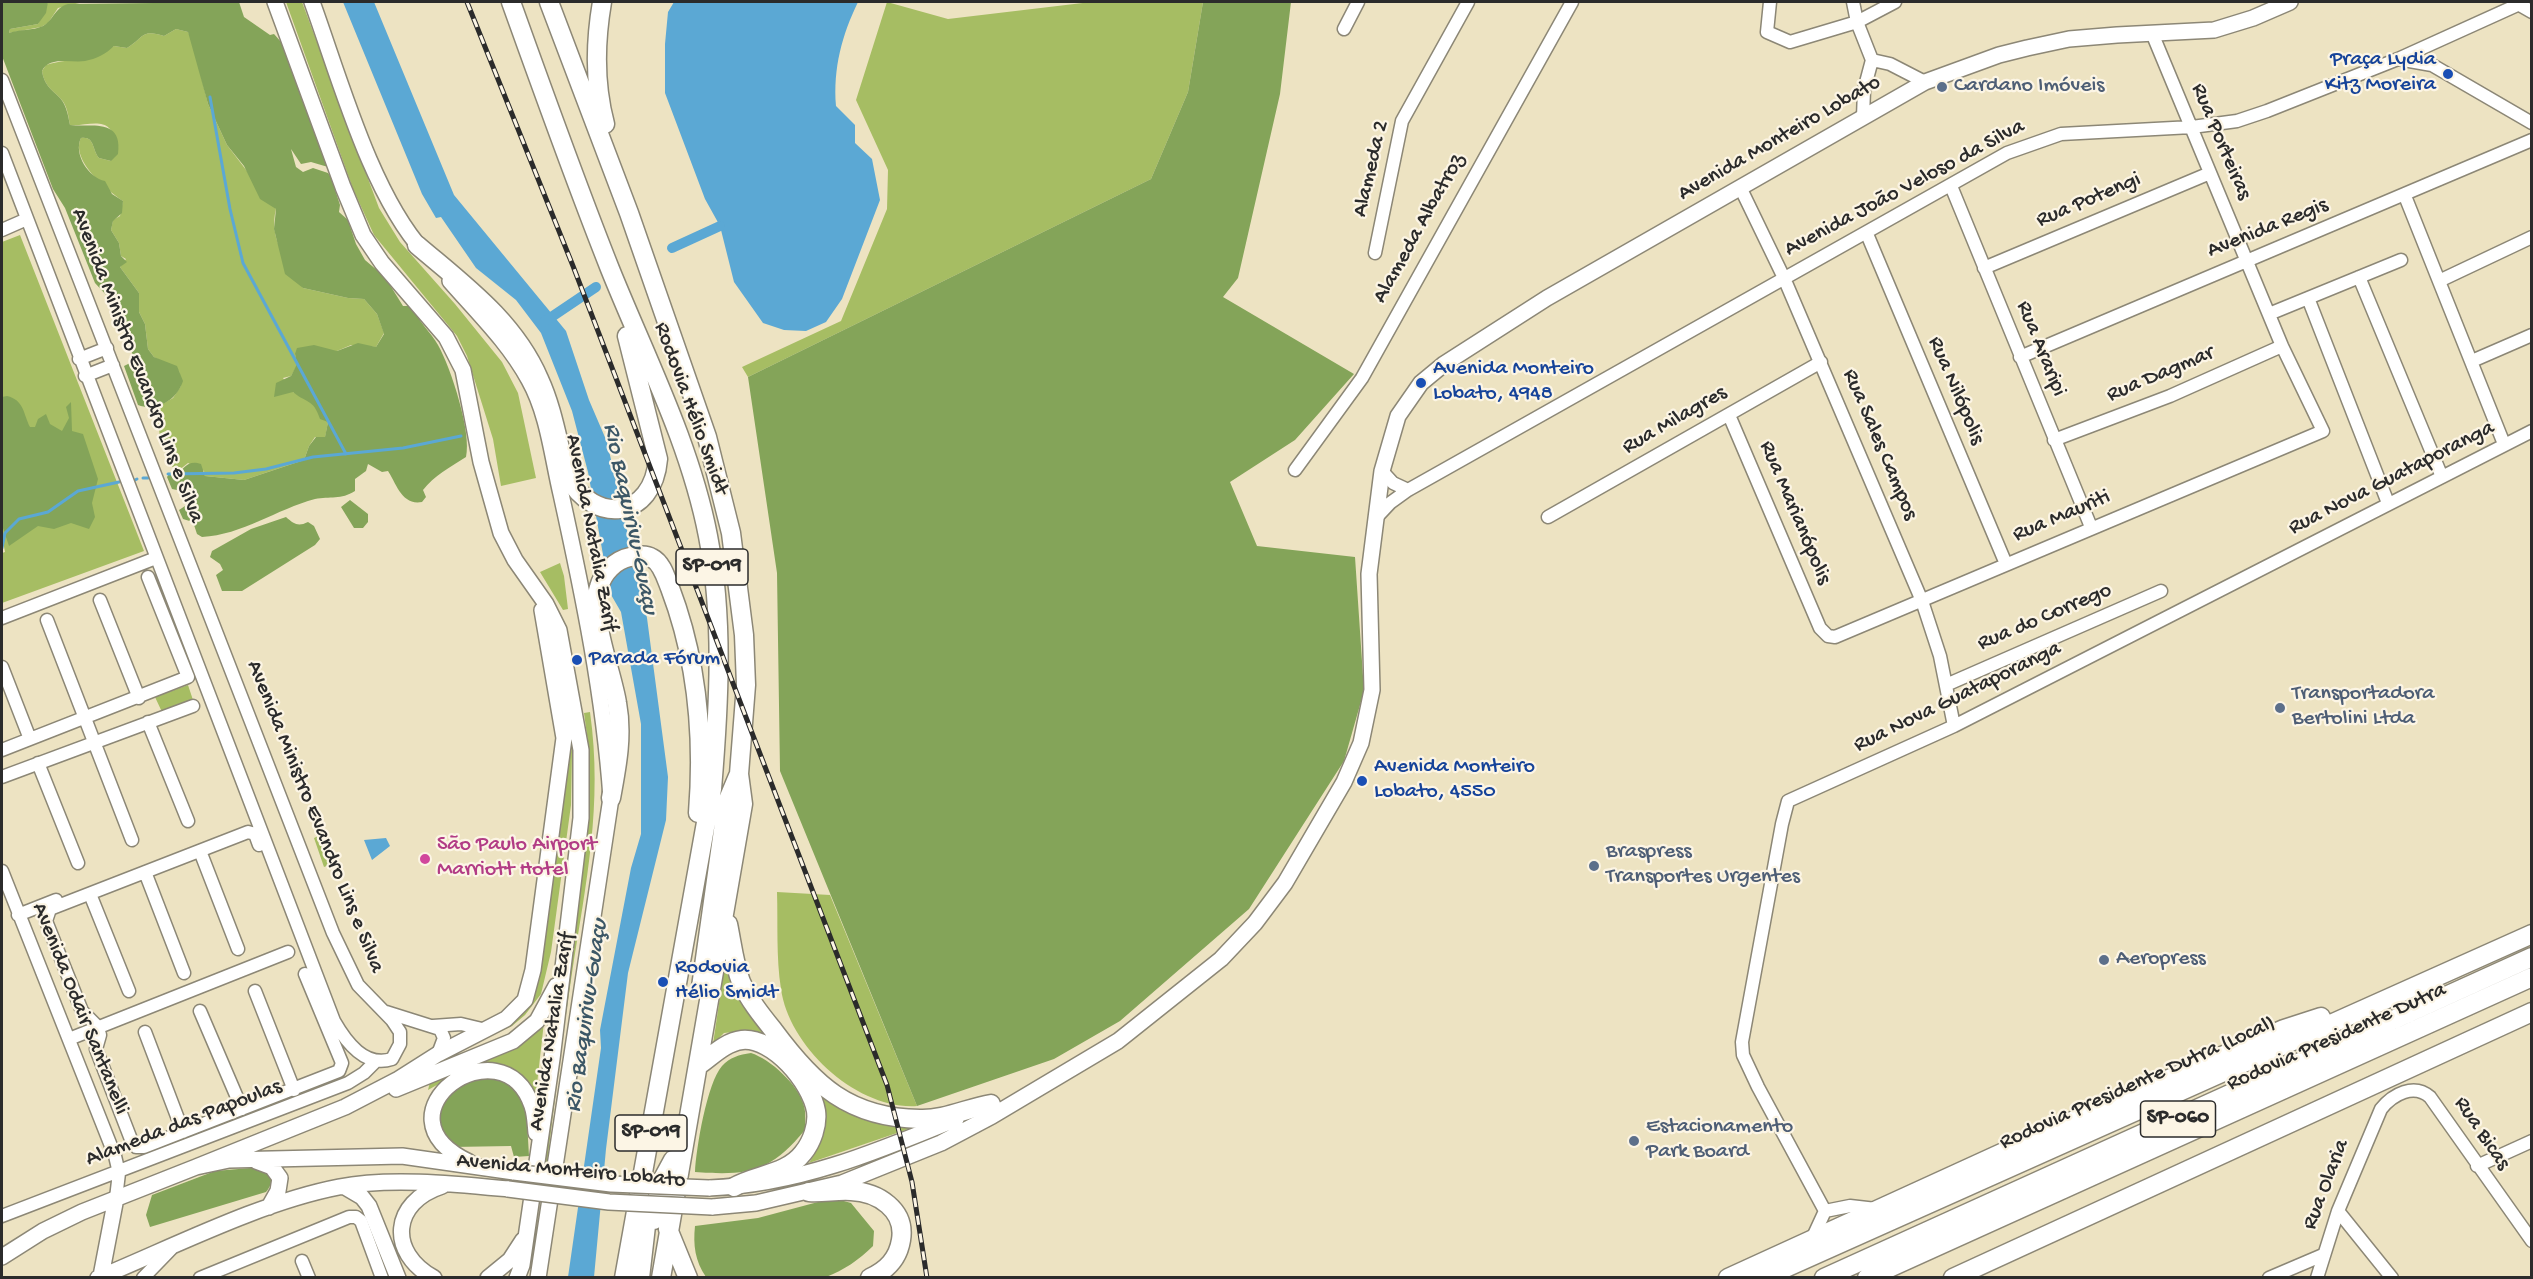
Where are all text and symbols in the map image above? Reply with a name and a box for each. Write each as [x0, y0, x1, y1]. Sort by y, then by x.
place label: Praça Lydia Kitz Moreira [2325, 48, 2436, 100]
marker: Praça Lydia Kitz Moreira [2441, 67, 2455, 81]
street label: Avenida Monteiro Lobato [1674, 70, 1886, 208]
place label: Cardano Imóveis [1954, 74, 2104, 100]
marker: Cardano Imóveis [1935, 80, 1949, 94]
street label: Rua Porteiras [2184, 80, 2256, 204]
street label: Avenida João Veloso da Silva [1780, 114, 2030, 264]
street label: Alameda 2 [1348, 118, 1396, 220]
street label: Alameda Albatroz [1368, 150, 1472, 308]
street label: Rua Potengi [2033, 167, 2145, 235]
street label: Avenida Regis [2204, 193, 2332, 265]
street label: Avenida Ministro Evandro Lins e Silva [64, 205, 208, 527]
street label: Rua Araripi [2009, 298, 2071, 400]
street label: Rodovia Hélio Smidt [647, 319, 733, 499]
street label: Rua Nilópolis [1920, 333, 1990, 449]
street label: Rua Dagmar [2103, 341, 2219, 409]
place label: Avenida Monteiro Lobato, 4948 [1433, 357, 1594, 408]
street label: Rua Sales Campos [1835, 366, 1923, 524]
marker: Avenida Monteiro Lobato, 4948 [1414, 376, 1428, 390]
street label: Rua Milagres [1618, 381, 1732, 461]
street label: Rua Nova Guataporanga [2285, 416, 2499, 542]
water label: Rio Baquirivu-Guaçu [595, 421, 663, 617]
street label: Avenida Natalia Zarif [558, 432, 622, 634]
street label: Rua Marianópolis [1752, 437, 1836, 589]
street label: Rua Mauriti [2009, 485, 2115, 549]
road number: SP-019 [676, 549, 748, 585]
street label: Rua do Corrego [1974, 578, 2116, 658]
street label: Rua Nova Guataporanga [1850, 636, 2066, 760]
place label: Parada Fórum [589, 647, 720, 673]
marker: Parada Fórum [570, 653, 584, 667]
street label: Avenida Ministro Evandro Lins e Silva [239, 657, 389, 977]
place label: Transportadora Bertolini Ltda [2292, 682, 2435, 734]
marker: Transportadora Bertolini Ltda [2273, 701, 2287, 715]
place label: Avenida Monteiro Lobato, 4550 [1374, 755, 1535, 806]
marker: Avenida Monteiro Lobato, 4550 [1355, 774, 1369, 788]
place label: São Paulo Airport Marriott Hotel [437, 833, 597, 884]
place label: Braspress Transportes Urgentes [1606, 840, 1800, 891]
marker: São Paulo Airport Marriott Hotel [418, 852, 432, 866]
marker: Braspress Transportes Urgentes [1587, 859, 1601, 873]
street label: Avenida Odair Santanelli [24, 899, 134, 1119]
water label: Rio Baquirivu-Guaçu [560, 918, 616, 1114]
street label: Avenida Natalia Zarif [524, 931, 582, 1133]
place label: Aeropress [2116, 947, 2206, 973]
marker: Aeropress [2097, 953, 2111, 967]
place label: Rodovia Hélio Smidt [675, 956, 778, 1008]
marker: Rodovia Hélio Smidt [656, 975, 670, 989]
street label: Rodovia Presidente Dutra [2223, 978, 2451, 1098]
street label: Rodovia Presidente Dutra (Local) [1996, 1011, 2280, 1157]
street label: Alameda das Papoulas [82, 1074, 286, 1174]
street label: Rua Bicas [2447, 1092, 2515, 1176]
road number: SP-060 [2140, 1101, 2216, 1137]
road number: SP-019 [615, 1115, 687, 1151]
place label: Estacionamento Park Board [1646, 1115, 1793, 1166]
marker: Estacionamento Park Board [1627, 1134, 1641, 1148]
street label: Rua Olaria [2298, 1136, 2356, 1234]
street label: Avenida Monteiro Lobato [455, 1149, 687, 1195]

